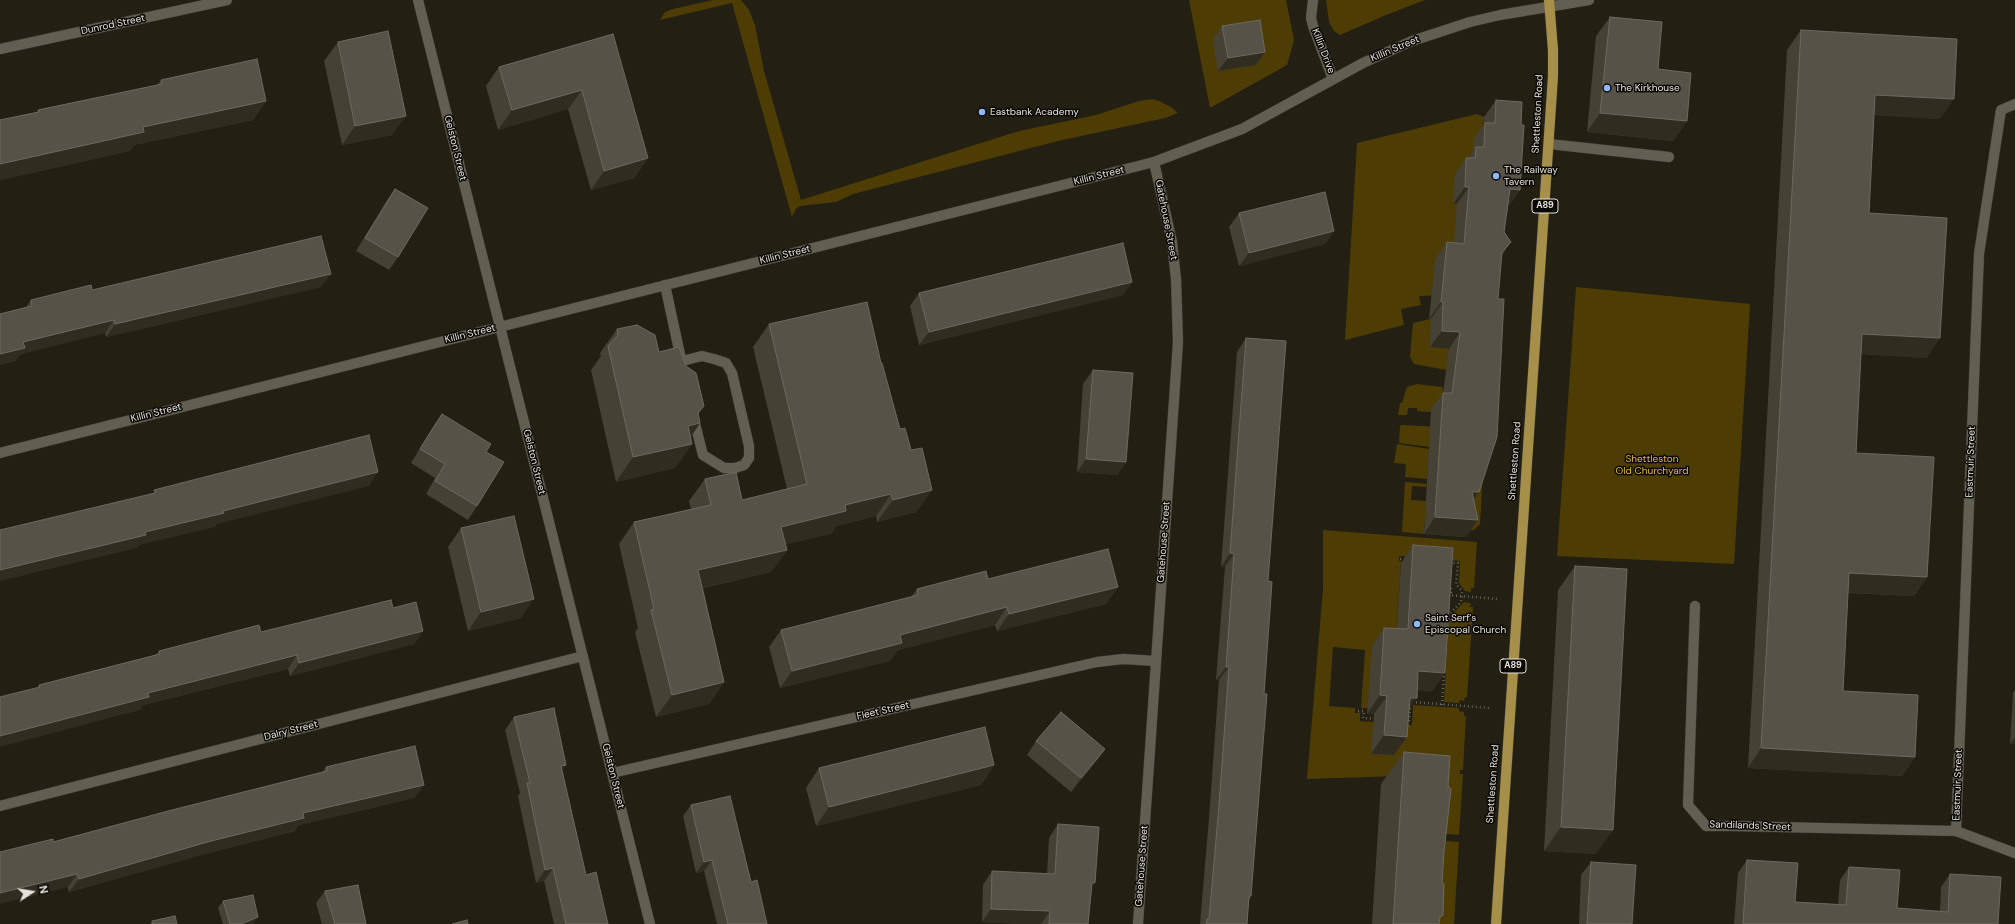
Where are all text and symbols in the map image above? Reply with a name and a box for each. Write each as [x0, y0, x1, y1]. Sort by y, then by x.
street label: Dunrod Street [80, 12, 146, 38]
street label: Killin Drive [1309, 27, 1337, 75]
street label: Killin Street [1369, 33, 1421, 65]
street label: Shettleston Road [1530, 74, 1546, 154]
place label: The Kirkhouse [1615, 82, 1680, 94]
marker: The Kirkhouse [1602, 83, 1612, 93]
place label: Eastbank Academy [990, 106, 1079, 118]
marker: Eastbank Academy [977, 107, 987, 117]
street label: Gelston Street [441, 114, 469, 182]
street label: Killin Street [1072, 164, 1126, 188]
place label: The Railway Tavern [1504, 164, 1558, 188]
marker: The Railway Tavern [1491, 171, 1501, 181]
street label: Gatehouse Street [1152, 179, 1180, 261]
road number: A89 [1532, 199, 1558, 213]
street label: Killin Street [758, 243, 812, 267]
street label: Killin Street [443, 322, 497, 346]
street label: Killin Street [129, 401, 183, 425]
street label: Shettleston Road [1506, 421, 1524, 501]
street label: Eastmuir Street [1964, 426, 1978, 498]
street label: Gelston Street [520, 428, 548, 496]
park label: Shettleston Old Churchyard [1616, 453, 1688, 476]
street label: Gatehouse Street [1155, 501, 1173, 583]
place label: Saint Serf's Episcopal Church [1425, 612, 1506, 636]
marker: Saint Serf's Episcopal Church [1412, 619, 1422, 629]
road number: A89 [1500, 659, 1526, 673]
street label: Fleet Street [855, 699, 911, 723]
street label: Dalry Street [263, 719, 319, 743]
street label: Gelston Street [599, 742, 627, 810]
street label: Shettleston Road [1484, 744, 1502, 824]
street label: Eastmuir Street [1951, 749, 1965, 821]
street label: Sandilands Street [1709, 819, 1791, 833]
street label: Gatehouse Street [1133, 825, 1151, 907]
north arrow [12, 872, 52, 912]
text: N [36, 884, 51, 895]

